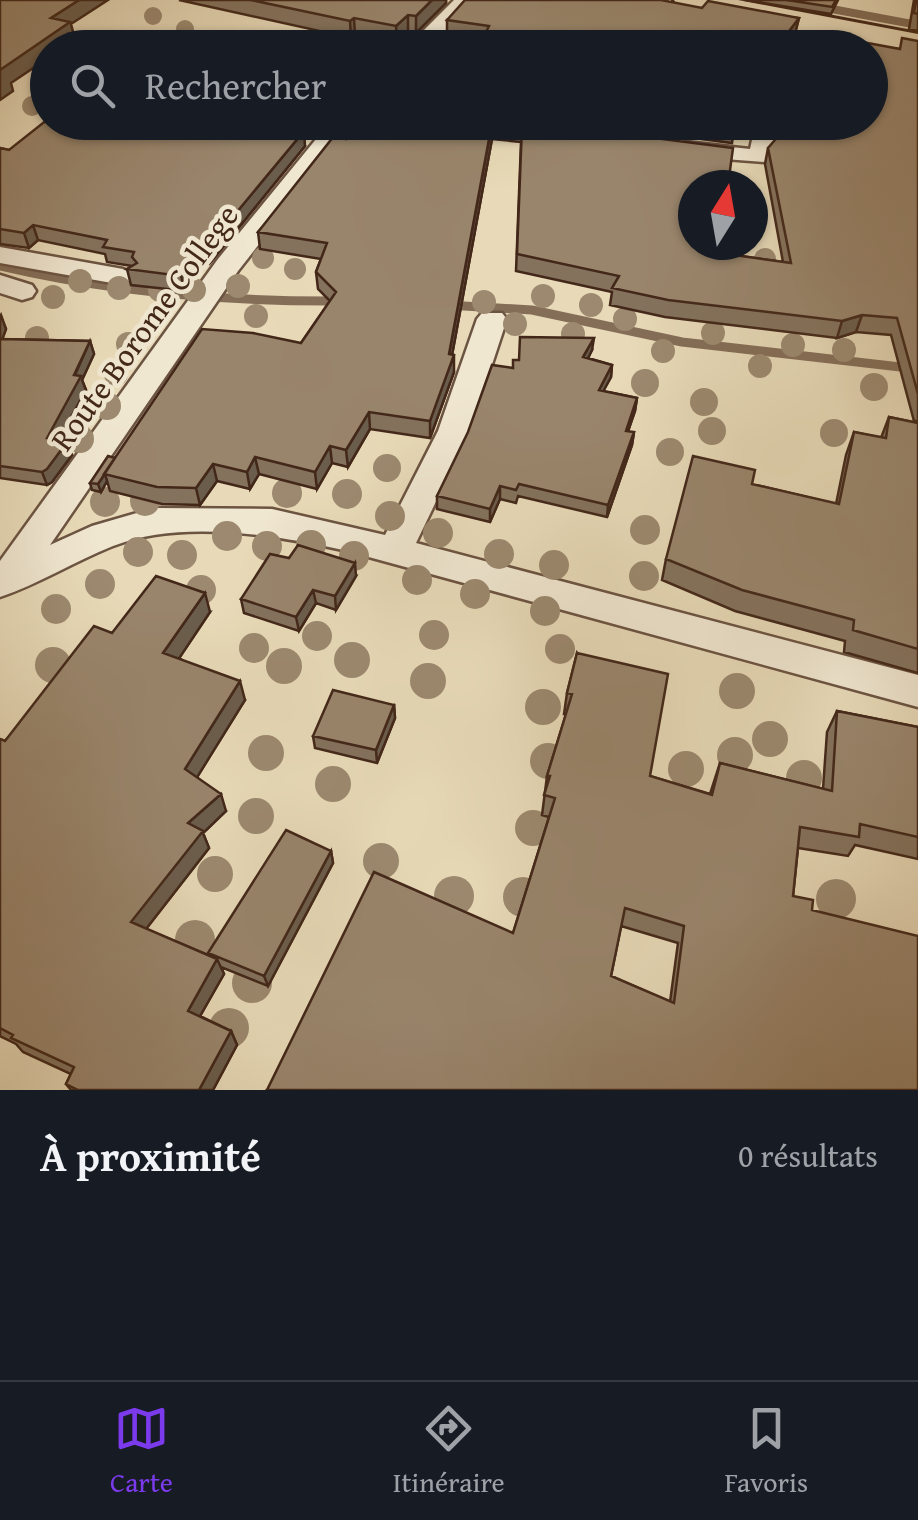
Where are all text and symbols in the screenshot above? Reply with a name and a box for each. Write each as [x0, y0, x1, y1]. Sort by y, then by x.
search box [30, 30, 888, 140]
text: Rechercher [145, 57, 326, 113]
icon: search [65, 58, 120, 113]
north arrow [678, 170, 768, 260]
street label: Route Borome College [38, 194, 250, 460]
text: À proximité [40, 1125, 261, 1186]
text: 0 résultats [738, 1132, 878, 1179]
tab: Carte [110, 1401, 173, 1502]
tab: Itinéraire [393, 1401, 505, 1502]
tab: Favoris [725, 1401, 808, 1502]

